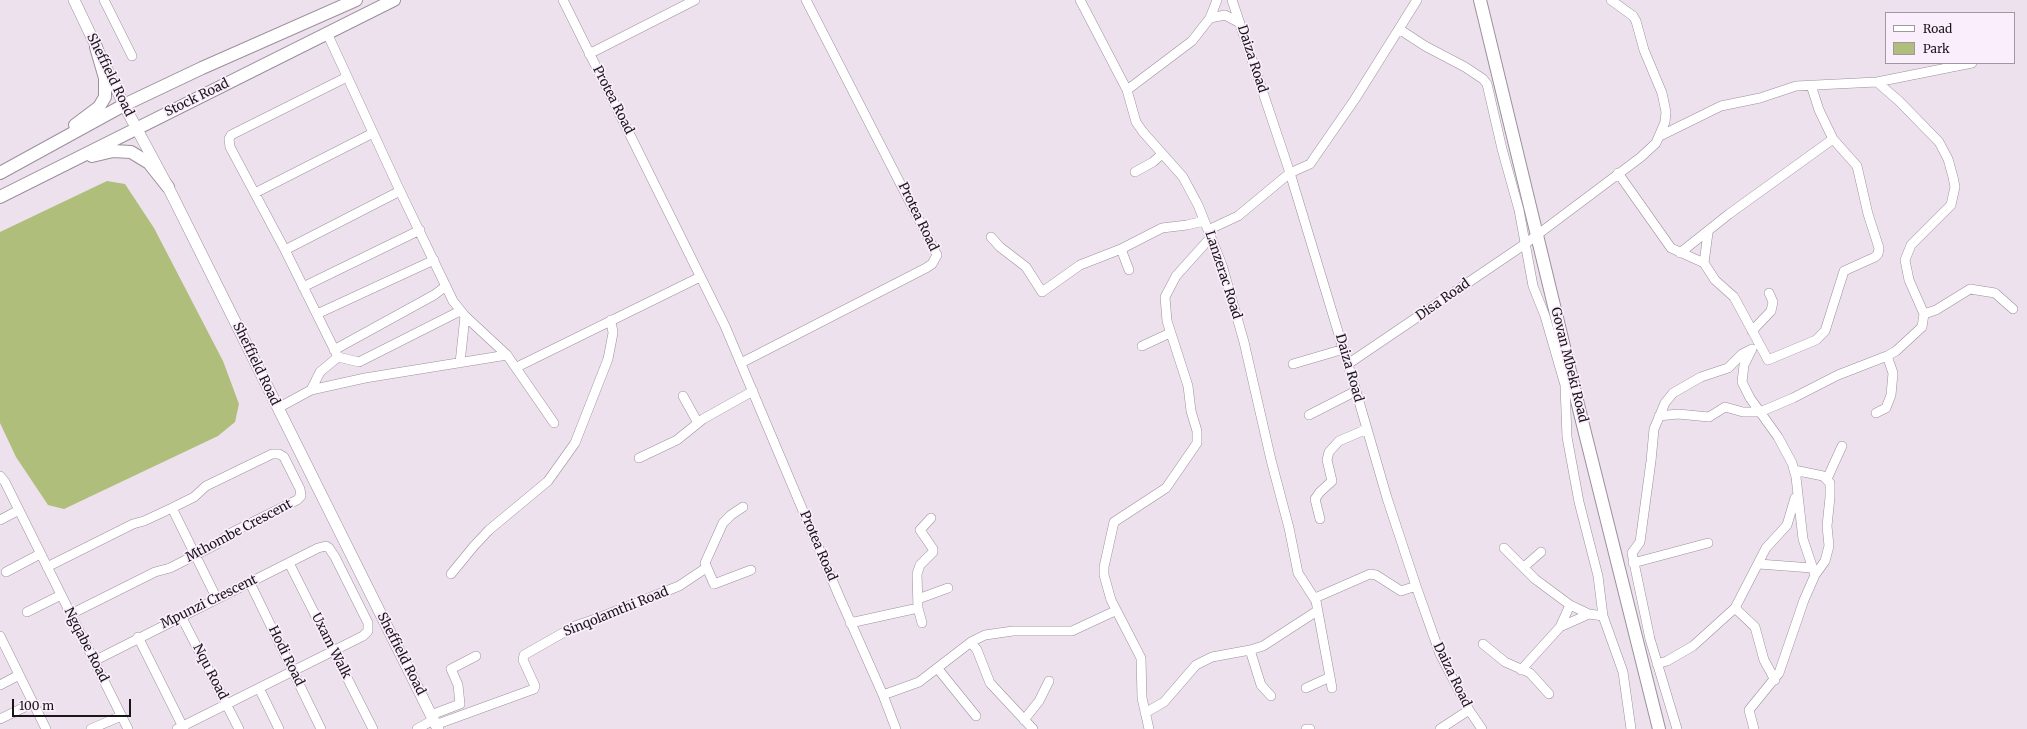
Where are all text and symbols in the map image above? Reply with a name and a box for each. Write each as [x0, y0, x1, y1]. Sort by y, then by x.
legend [1885, 12, 2015, 64]
text: Road [1923, 21, 1952, 36]
street label: Daiza Road [1234, 23, 1270, 95]
street label: Sheffield Road [83, 31, 137, 119]
text: Park [1923, 41, 1950, 56]
street label: Protea Road [589, 63, 637, 137]
street label: Stock Road [162, 76, 232, 120]
street label: Protea Road [895, 180, 941, 254]
street label: Lanzerac Road [1201, 229, 1245, 321]
street label: Disa Road [1413, 276, 1473, 324]
street label: Govan Mbeki Road [1547, 306, 1591, 424]
street label: Sheffield Road [229, 320, 283, 408]
street label: Daiza Road [1332, 332, 1366, 404]
street label: Mthombe Crescent [183, 496, 295, 566]
street label: Protea Road [796, 509, 840, 583]
street label: Mpunzi Crescent [158, 572, 260, 632]
street label: Sinqolamthi Road [561, 584, 671, 640]
street label: Ngqabe Road [61, 605, 111, 685]
street label: Uxam Walk [308, 610, 354, 682]
street label: Sheffield Road [373, 610, 429, 698]
street label: Hodi Road [265, 623, 307, 689]
street label: Daiza Road [1430, 640, 1474, 710]
street label: Nqu Road [189, 642, 231, 702]
scale bar [14, 691, 133, 717]
text: 100 m [19, 698, 54, 713]

